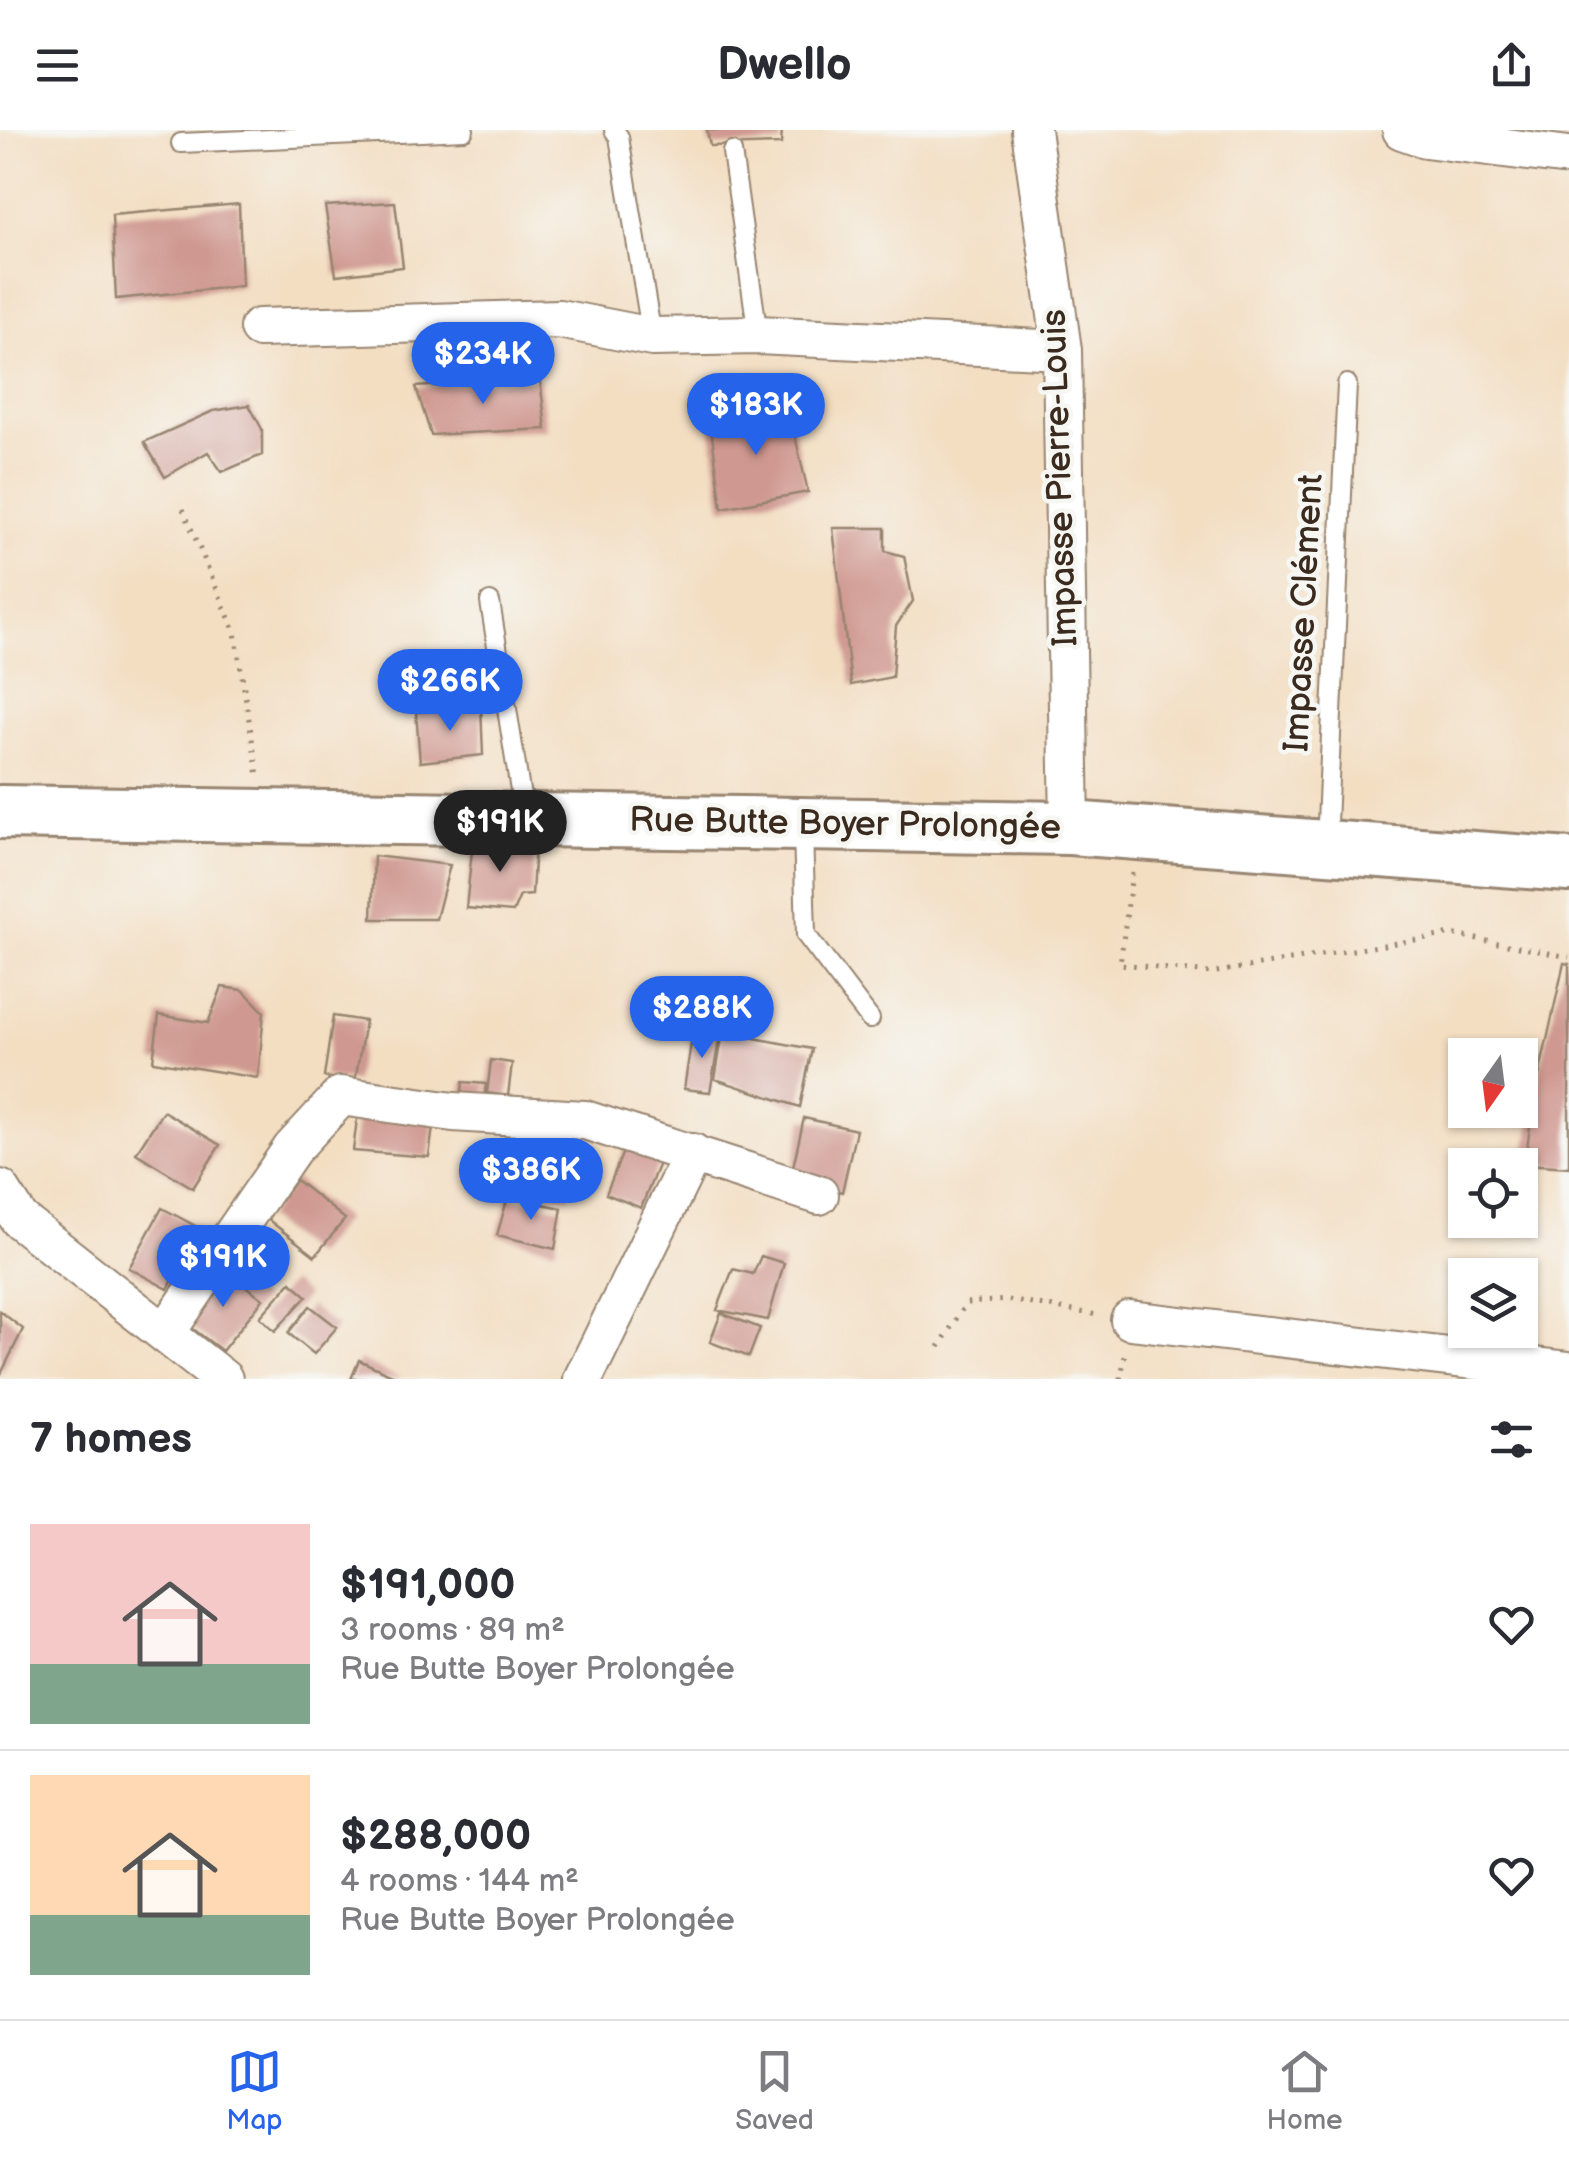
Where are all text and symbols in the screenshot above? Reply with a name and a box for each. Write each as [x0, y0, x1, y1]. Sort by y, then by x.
icon: menu [30, 38, 85, 93]
text: Dwello [717, 38, 852, 93]
icon: share [1484, 38, 1539, 93]
street label: Impasse Pierre-Louis [1033, 309, 1087, 647]
pin: $234K [413, 322, 553, 407]
text: $234K [434, 335, 532, 374]
pin: $183K [686, 373, 826, 458]
text: $183K [709, 386, 803, 425]
street label: Impasse Clément [1275, 473, 1333, 753]
pin: $266K [380, 649, 520, 734]
text: $266K [400, 662, 500, 701]
pin: $191K [430, 790, 570, 875]
street label: Rue Butte Boyer Prolongée [629, 799, 1061, 849]
text: $191K [456, 803, 544, 842]
pin: $288K [632, 976, 772, 1061]
text: $288K [652, 989, 752, 1028]
north arrow [1448, 1038, 1538, 1128]
map controls [1448, 1038, 1538, 1348]
pin: $386K [461, 1138, 601, 1223]
button: locate [1448, 1148, 1538, 1238]
text: $386K [481, 1151, 581, 1190]
pin: $191K [153, 1225, 293, 1310]
text: $191K [179, 1238, 267, 1277]
button: layers [1448, 1258, 1538, 1348]
icon: filters [1484, 1412, 1539, 1467]
text: 7 homes [30, 1414, 192, 1465]
text: $191,000 [340, 1560, 515, 1611]
icon: home [110, 1564, 230, 1684]
icon: heart [1484, 1597, 1539, 1652]
text: 3 rooms · 89 m² [340, 1611, 565, 1650]
text: Rue Butte Boyer Prolongée [340, 1650, 735, 1689]
text: $288,000 [340, 1811, 531, 1862]
icon: home [110, 1815, 230, 1935]
icon: heart [1484, 1848, 1539, 1903]
text: 4 rooms · 144 m² [340, 1862, 579, 1901]
text: Rue Butte Boyer Prolongée [340, 1901, 735, 1940]
tab: Map [226, 2044, 283, 2137]
tab: Saved [735, 2044, 814, 2137]
tab: Home [1267, 2044, 1343, 2137]

